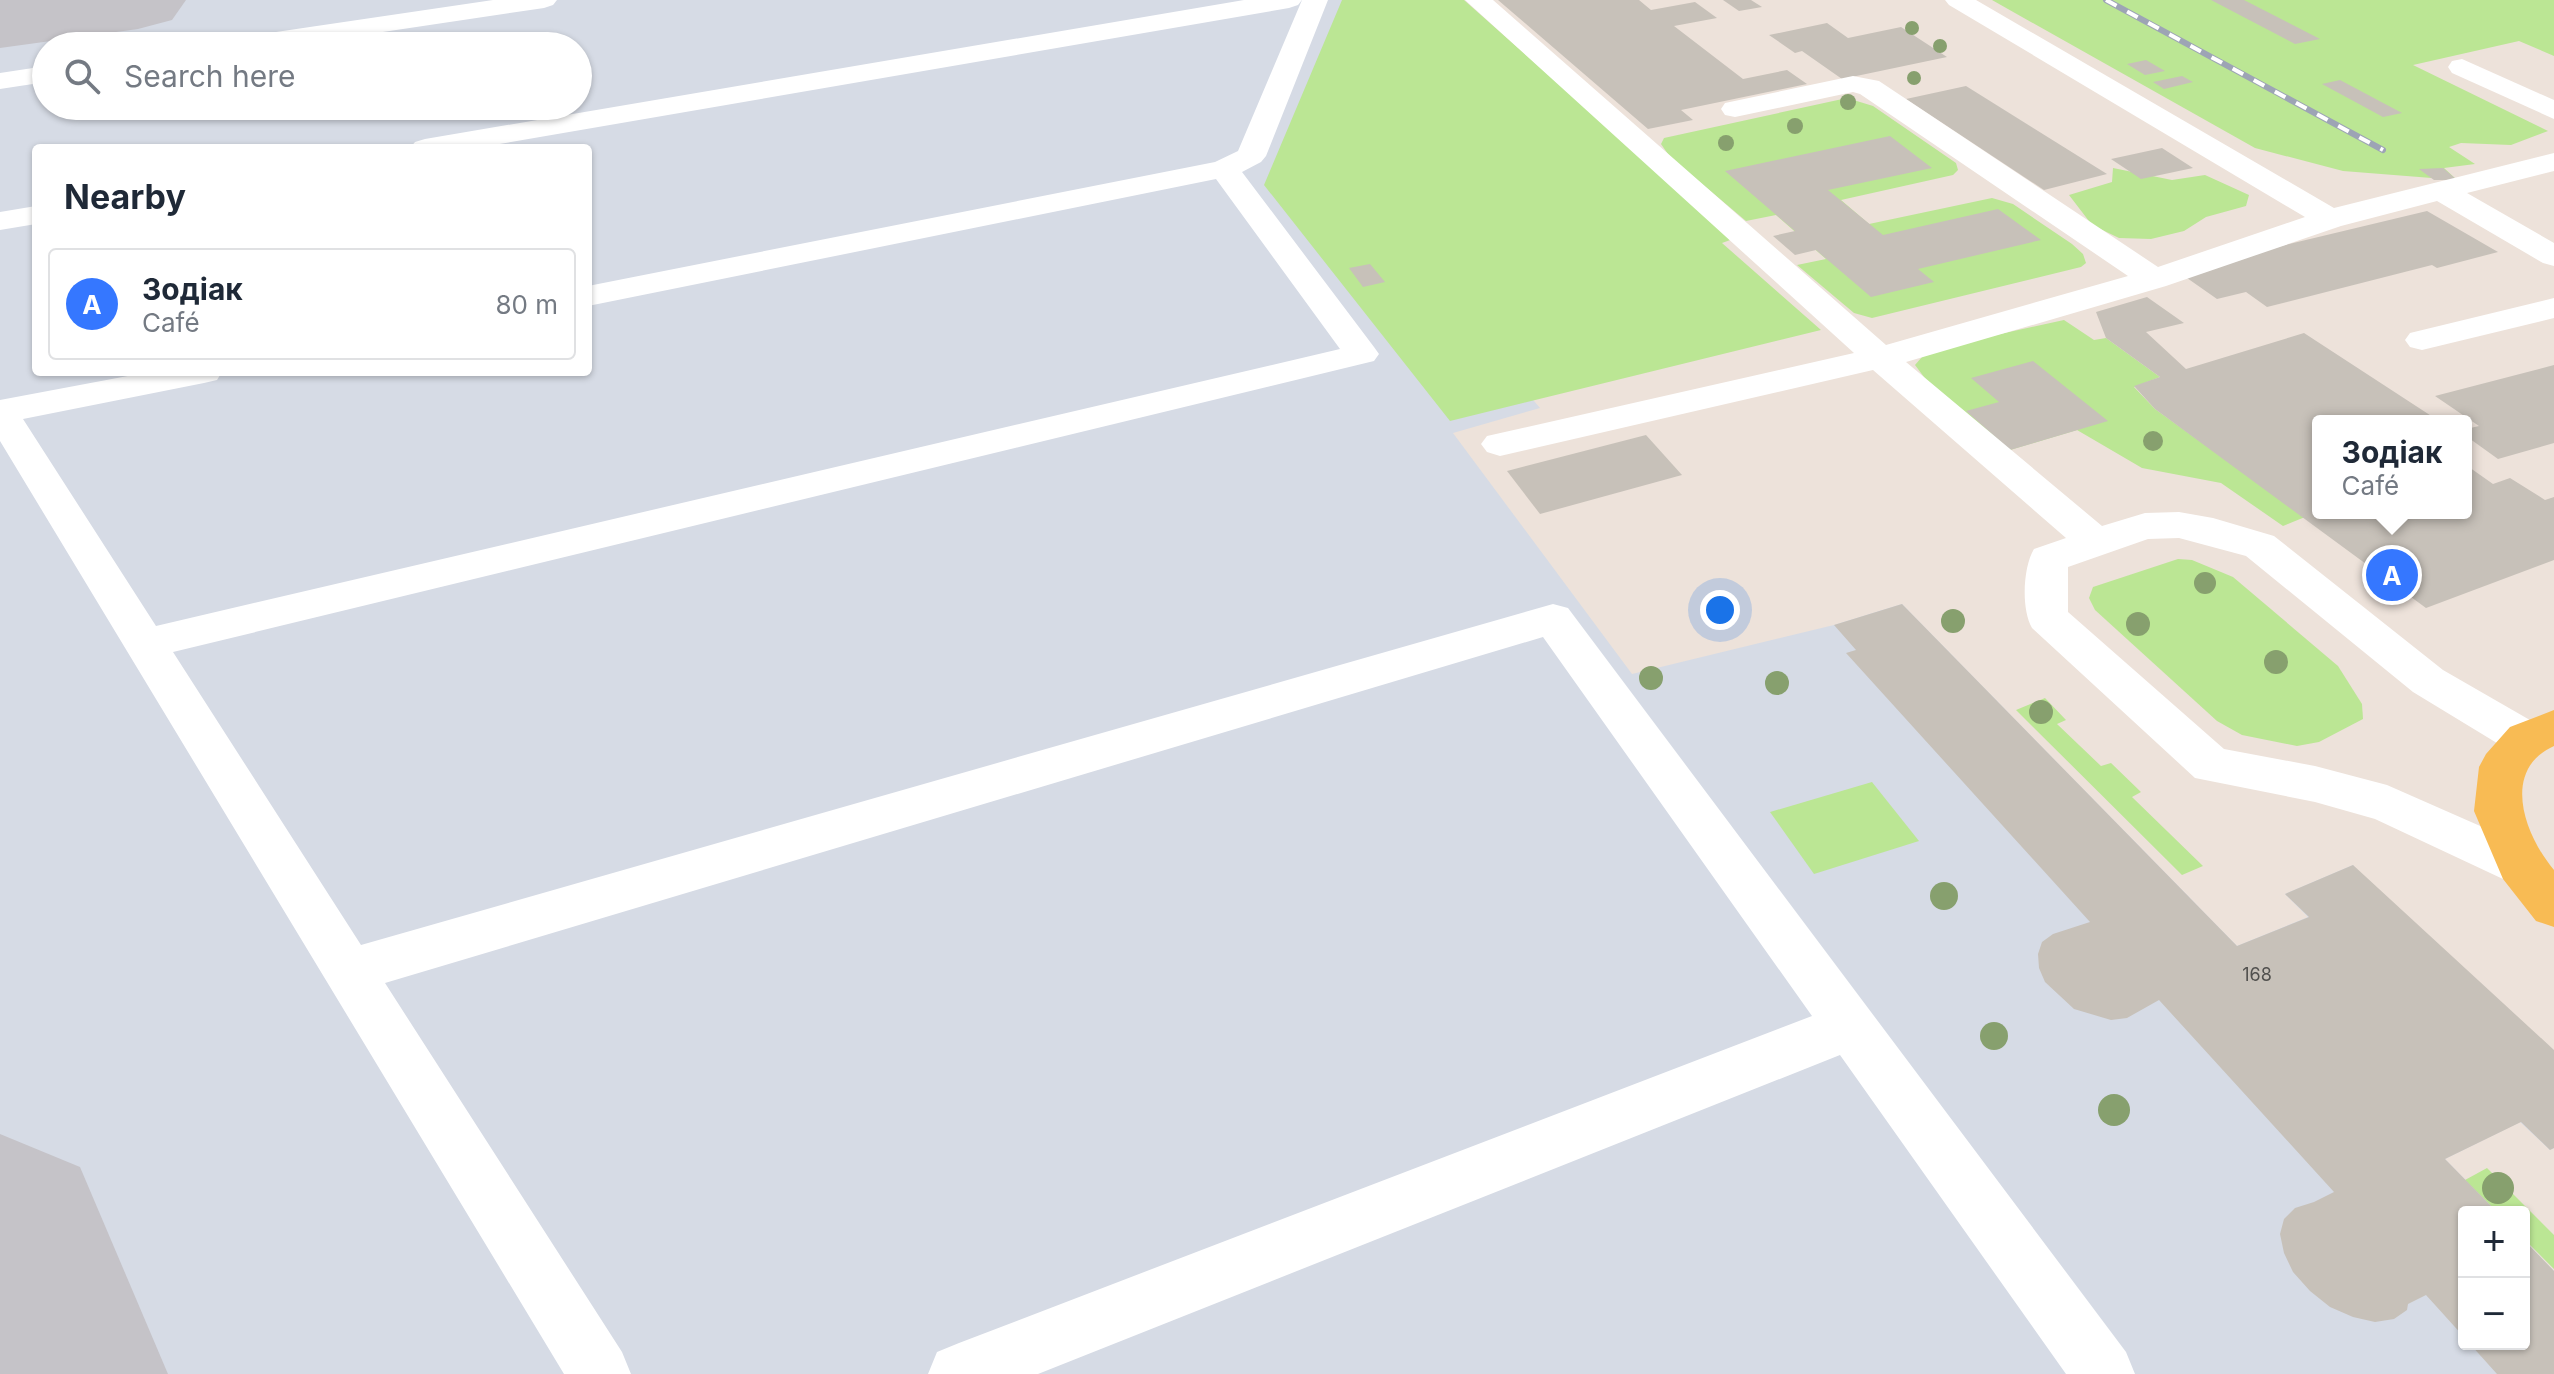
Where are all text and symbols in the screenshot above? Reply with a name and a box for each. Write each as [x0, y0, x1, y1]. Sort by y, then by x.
search box [32, 32, 592, 120]
icon: search [60, 54, 104, 98]
text: Search here [124, 58, 296, 94]
text: Nearby [64, 176, 186, 217]
text: Зодіак [142, 271, 243, 307]
text: A [82, 289, 102, 320]
text: 80 m [495, 289, 558, 320]
text: Café [142, 307, 200, 338]
popup [2312, 415, 2472, 519]
text: Зодіак [2342, 434, 2442, 470]
text: Café [2342, 470, 2399, 501]
pin: A [2366, 545, 2418, 605]
your location [1700, 590, 1740, 630]
house number: 168 [2242, 964, 2272, 985]
map controls [2458, 1206, 2530, 1350]
button: + [2458, 1206, 2530, 1278]
button: − [2458, 1278, 2530, 1350]

